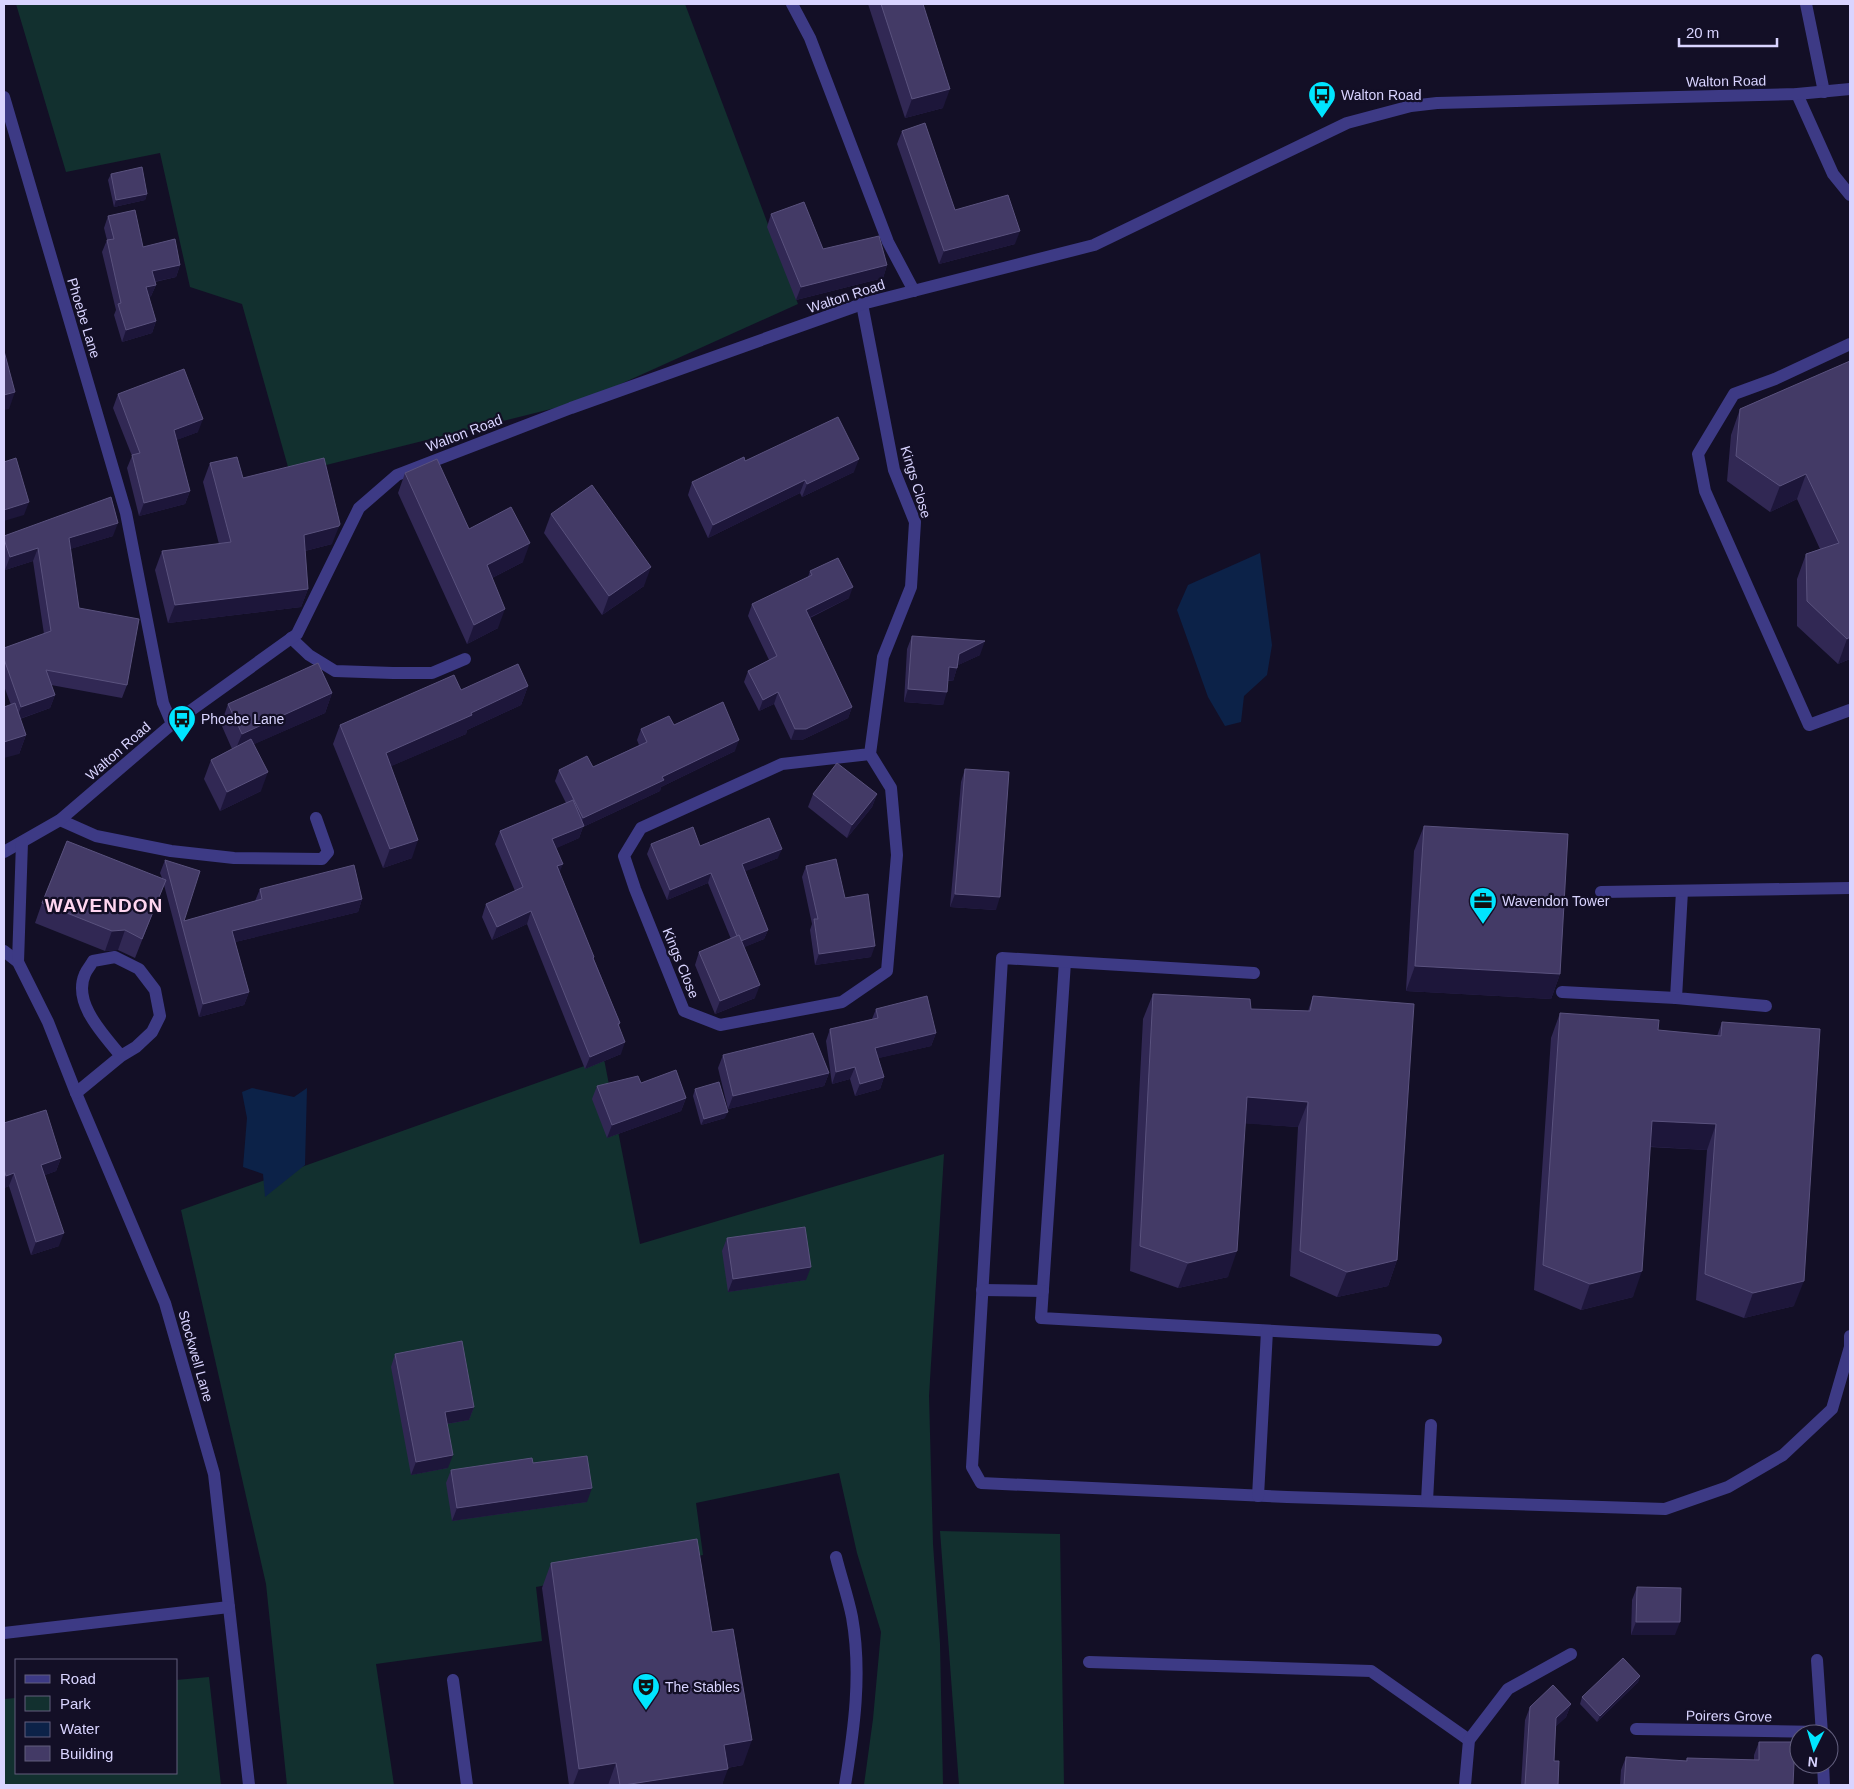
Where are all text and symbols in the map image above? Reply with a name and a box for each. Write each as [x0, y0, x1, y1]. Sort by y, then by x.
scale bar [1679, 15, 1776, 47]
text: 20 m [1686, 24, 1719, 41]
street label: Walton Road [1686, 72, 1766, 90]
bus stop icon: Walton Road [1307, 80, 1337, 119]
place label: Walton Road [1341, 87, 1421, 103]
street label: Phoebe Lane [64, 276, 104, 360]
street label: Walton Road [805, 276, 887, 316]
street label: Walton Road [424, 411, 504, 455]
street label: Kings Close [897, 444, 935, 520]
bus stop icon: Phoebe Lane [167, 704, 197, 743]
place label: Phoebe Lane [201, 711, 285, 727]
street label: Walton Road [82, 719, 154, 783]
office icon: Wavendon Tower [1468, 886, 1498, 925]
place label: Wavendon Tower [1502, 893, 1610, 909]
district label: WAVENDON [45, 895, 163, 916]
street label: Kings Close [660, 925, 702, 1001]
street label: Stockwell Lane [175, 1309, 217, 1404]
legend [15, 1659, 178, 1774]
text: Road [60, 1670, 96, 1687]
theatre icon: The Stables [631, 1672, 661, 1711]
place label: The Stables [665, 1679, 740, 1695]
text: Park [60, 1695, 91, 1712]
street label: Poirers Grove [1686, 1707, 1773, 1725]
text: Water [60, 1720, 99, 1737]
north arrow [1789, 1724, 1839, 1774]
text: Building [60, 1745, 113, 1762]
text: N [1807, 1754, 1819, 1770]

